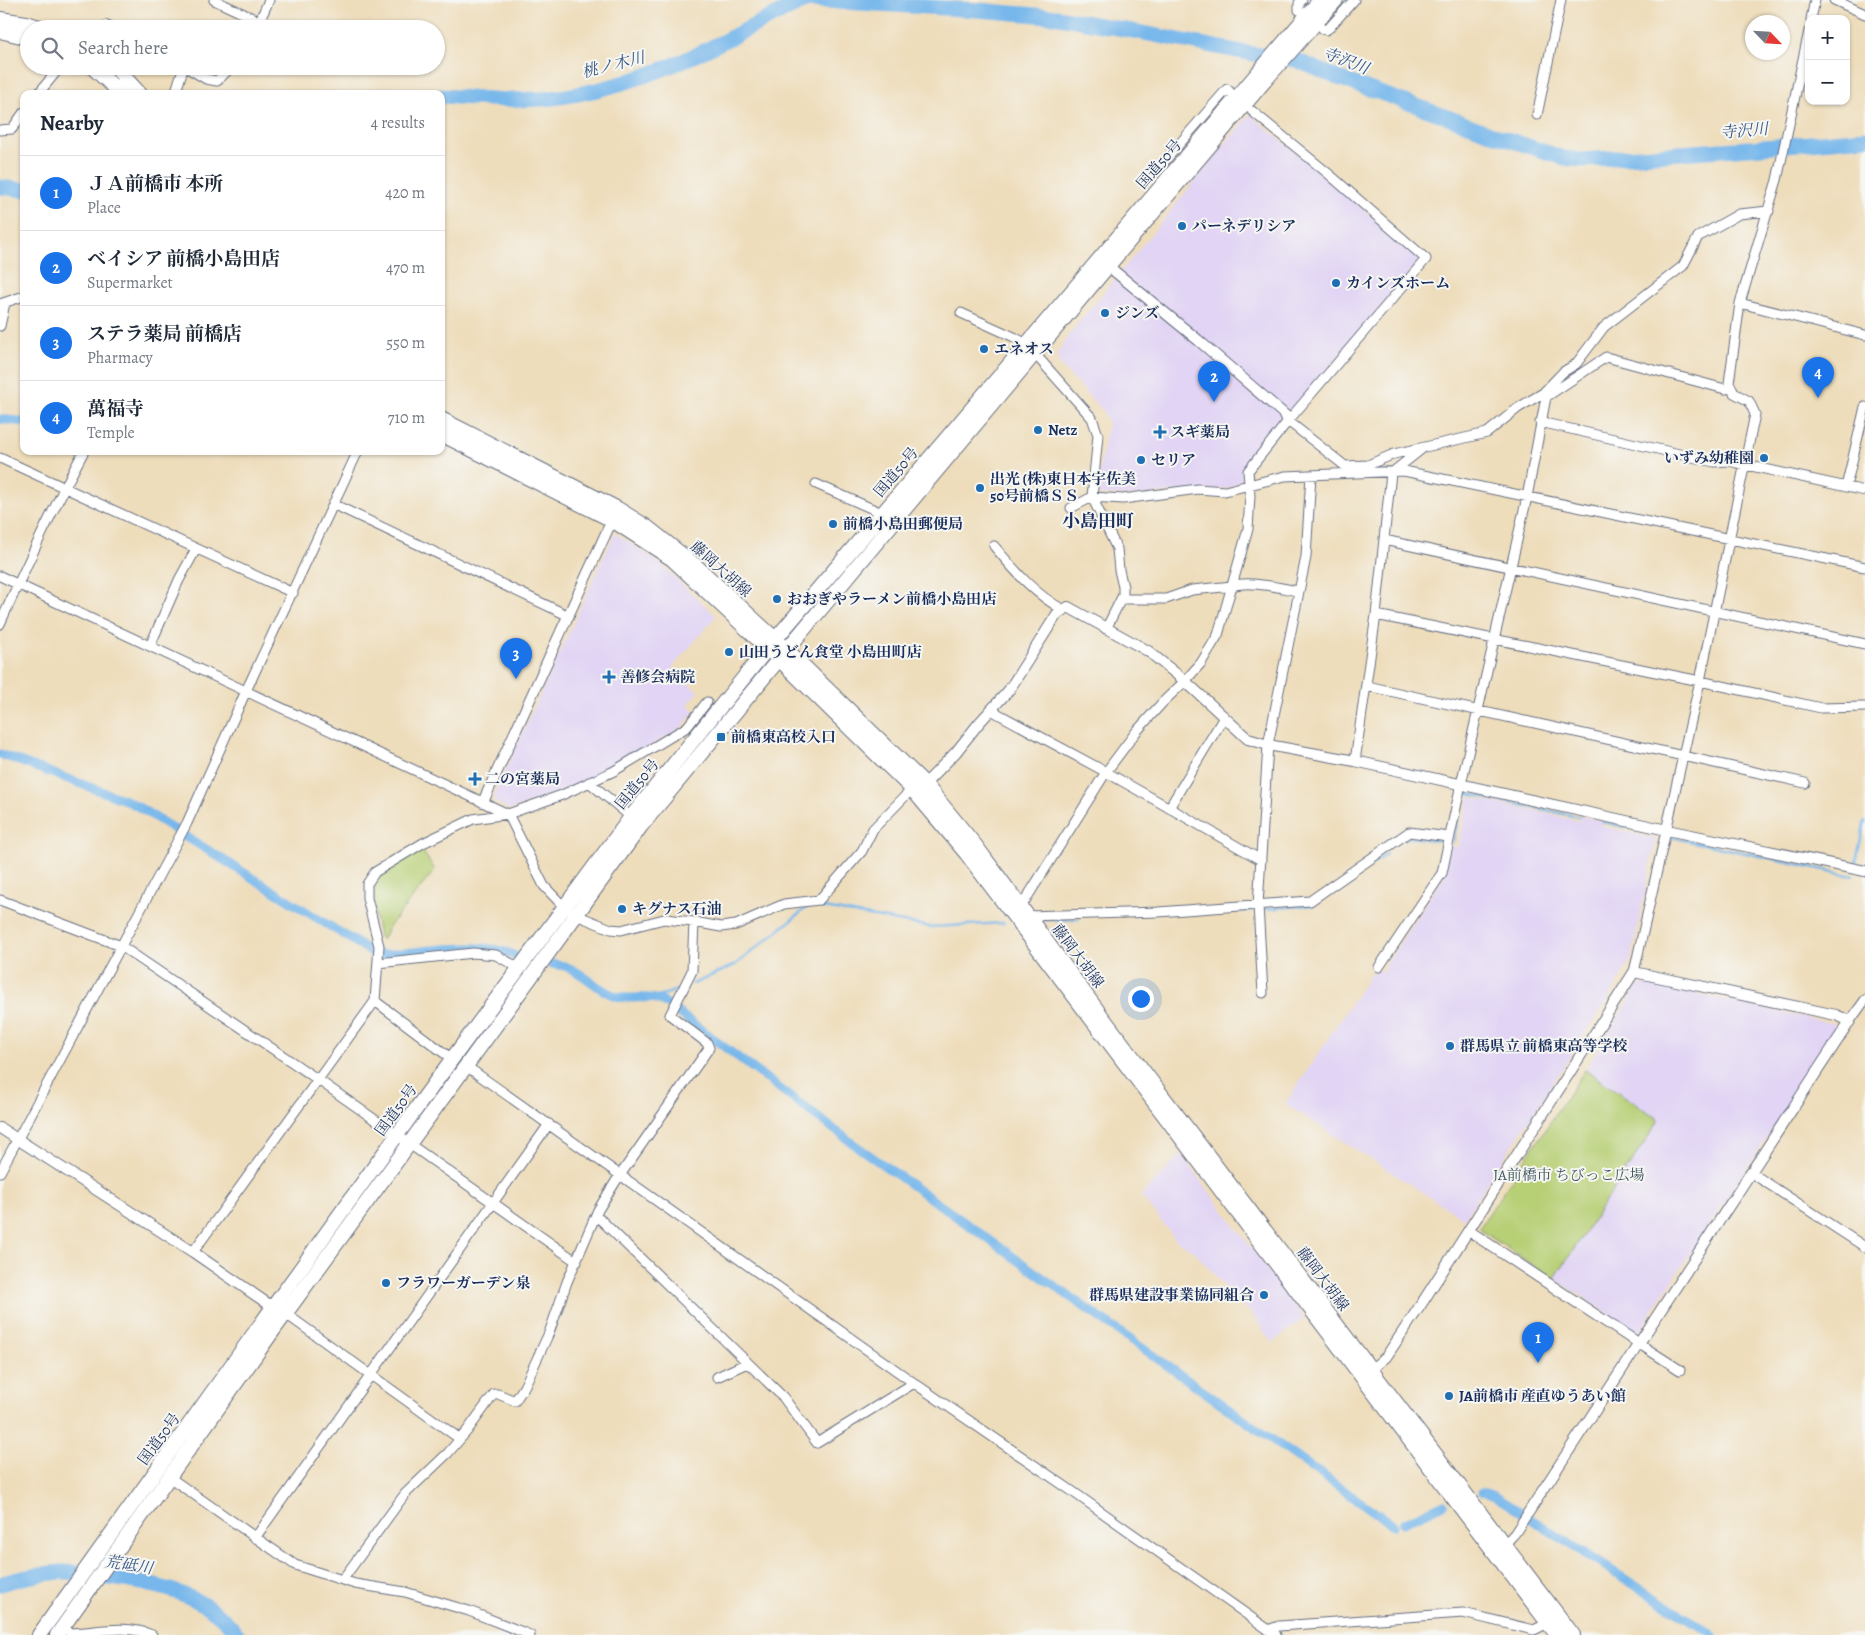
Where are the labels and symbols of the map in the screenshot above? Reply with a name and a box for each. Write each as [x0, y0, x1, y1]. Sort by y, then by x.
north arrow [1745, 15, 1790, 60]
water label: 寺沢川 [1319, 42, 1374, 81]
water label: 桃ノ木川 [580, 46, 649, 83]
water label: 寺沢川 [1719, 118, 1771, 144]
street label: 国道50号 [1132, 135, 1186, 193]
place label: パーネデリシア [1192, 216, 1296, 236]
marker: パーネデリシア [1176, 220, 1188, 232]
place label: カインズホーム [1346, 273, 1450, 293]
marker: カインズホーム [1330, 277, 1342, 289]
place label: ジンズ [1115, 303, 1159, 323]
marker: ジンズ [1099, 307, 1111, 319]
place label: エネオス [994, 339, 1054, 359]
marker: エネオス [978, 343, 990, 355]
pin: 4 [1802, 357, 1834, 398]
pin: 2 [1198, 361, 1230, 402]
place label: Netz [1048, 420, 1078, 440]
place label: スギ薬局 [1170, 422, 1230, 442]
marker: Netz [1032, 424, 1044, 436]
marker: スギ薬局 [1154, 426, 1166, 438]
street label: 国道50号 [869, 443, 923, 501]
place label: いずみ幼稚園 [1664, 448, 1754, 468]
place label: セリア [1151, 450, 1196, 470]
marker: いずみ幼稚園 [1758, 452, 1770, 464]
marker: セリア [1135, 454, 1147, 466]
place label: 出光 (株)東日本宇佐美 50号前橋ＳＳ [990, 469, 1136, 506]
marker: 出光 (株)東日本宇佐美 50号前橋ＳＳ [974, 482, 986, 494]
district label: 小島田町 [1062, 509, 1134, 533]
place label: 前橋小島田郵便局 [843, 514, 963, 534]
marker: 前橋小島田郵便局 [827, 518, 839, 530]
street label: 藤岡大胡線 [686, 536, 756, 602]
place label: おおぎやラーメン前橋小島田店 [787, 589, 996, 609]
marker: おおぎやラーメン前橋小島田店 [771, 593, 783, 605]
pin: 3 [500, 638, 532, 679]
place label: 山田うどん食堂 小島田町店 [739, 642, 922, 662]
marker: 山田うどん食堂 小島田町店 [723, 646, 735, 658]
place label: 善修会病院 [620, 667, 695, 687]
marker: 善修会病院 [602, 670, 616, 684]
place label: 前橋東高校入口 [731, 727, 836, 747]
marker: 前橋東高校入口 [715, 731, 727, 743]
street label: 国道50号 [611, 755, 663, 813]
place label: 二の宮薬局 [485, 769, 560, 789]
marker: 二の宮薬局 [469, 773, 481, 785]
place label: キグナス石油 [632, 899, 721, 919]
marker: キグナス石油 [616, 903, 628, 915]
street label: 藤岡大胡線 [1047, 920, 1109, 992]
your location [1128, 986, 1154, 1012]
place label: 群馬県立 前橋東高等学校 [1460, 1036, 1628, 1056]
marker: 群馬県立 前橋東高等学校 [1444, 1040, 1456, 1052]
street label: 国道50号 [370, 1080, 422, 1140]
park label: JA前橋市 ちびっこ広場 [1493, 1165, 1645, 1185]
street label: 藤岡大胡線 [1292, 1243, 1354, 1315]
place label: フラワーガーデン泉 [396, 1273, 530, 1293]
marker: フラワーガーデン泉 [380, 1277, 392, 1289]
place label: 群馬県建設事業協同組合 [1089, 1285, 1254, 1305]
marker: 群馬県建設事業協同組合 [1258, 1289, 1270, 1301]
pin: 1 [1522, 1322, 1554, 1363]
place label: JA前橋市 産直ゆうあい館 [1459, 1386, 1626, 1406]
marker: JA前橋市 産直ゆうあい館 [1443, 1390, 1455, 1402]
street label: 国道50号 [133, 1409, 185, 1469]
water label: 荒砥川 [103, 1550, 156, 1580]

